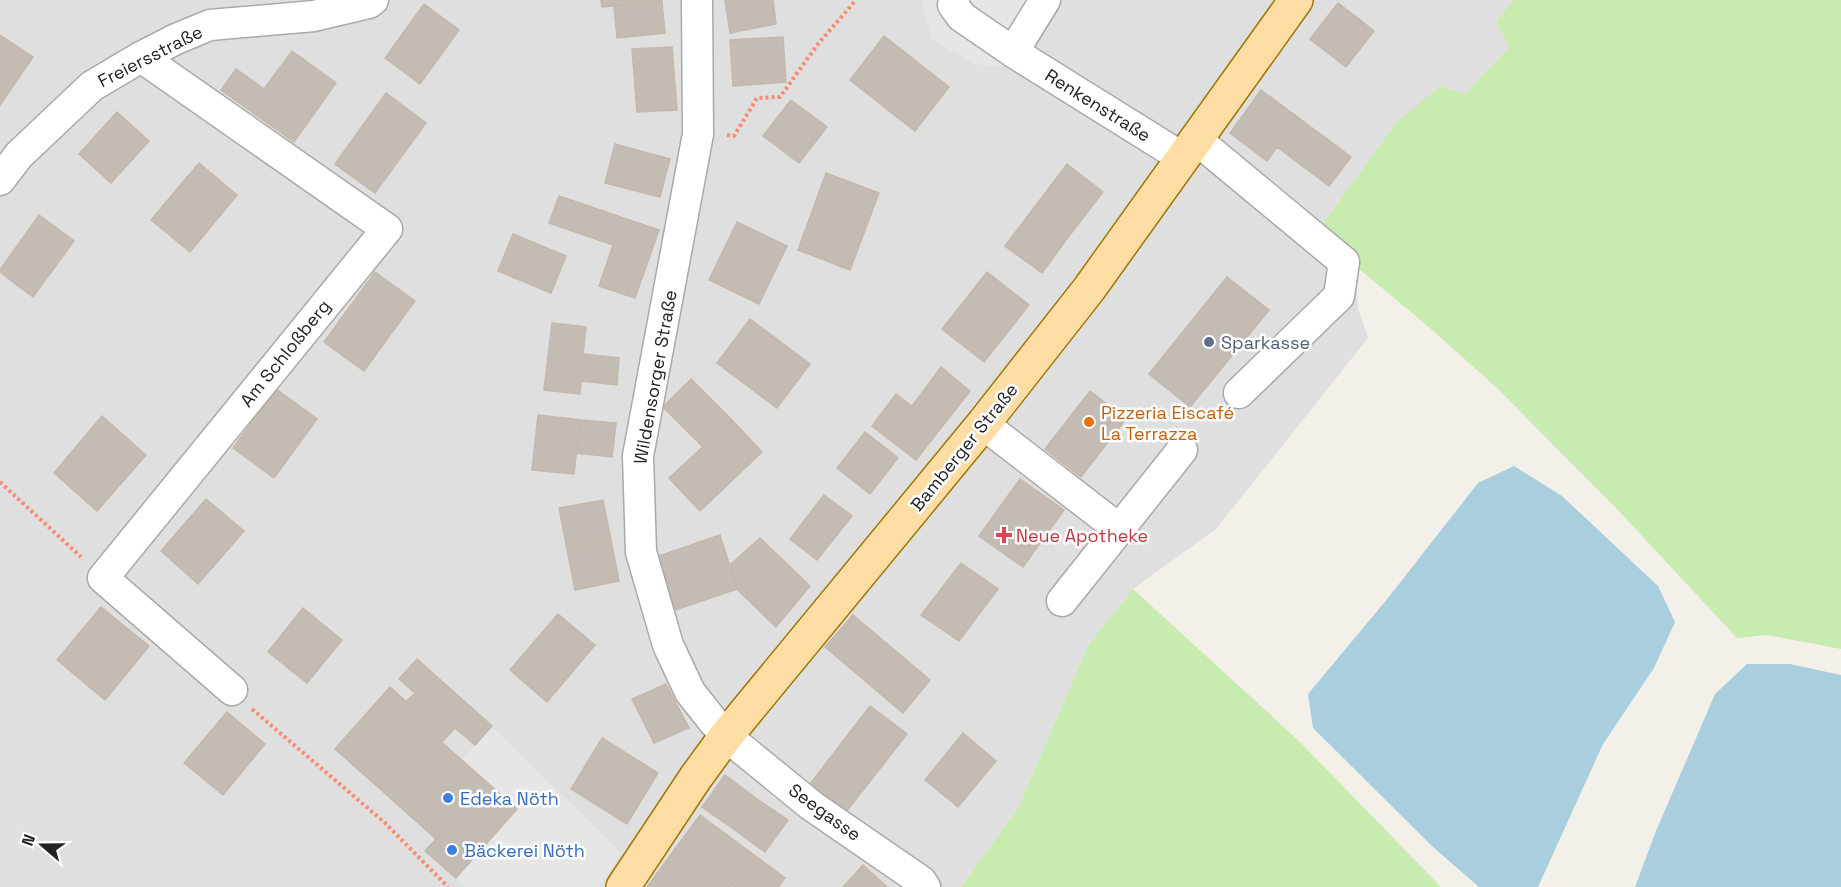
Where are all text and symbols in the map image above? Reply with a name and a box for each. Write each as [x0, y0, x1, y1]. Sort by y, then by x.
street label: Freiersstraße [94, 20, 206, 92]
street label: Renkenstraße [1041, 63, 1155, 147]
street label: Wildensorger Straße [628, 288, 682, 466]
street label: Am Schloßberg [235, 295, 335, 411]
place label: Sparkasse [1221, 331, 1310, 354]
marker: Sparkasse [1202, 335, 1216, 349]
street label: Bamberger Straße [905, 378, 1023, 516]
place label: Pizzeria Eiscafé La Terrazza [1101, 401, 1234, 445]
marker: Pizzeria Eiscafé La Terrazza [1082, 415, 1096, 429]
place label: Neue Apotheke [1016, 524, 1148, 547]
marker: Neue Apotheke [997, 528, 1011, 542]
street label: Seegasse [784, 778, 866, 846]
place label: Edeka Nöth [460, 787, 559, 810]
marker: Edeka Nöth [441, 791, 455, 805]
north arrow [12, 815, 72, 875]
text: N [17, 831, 40, 849]
place label: Bäckerei Nöth [464, 839, 585, 862]
marker: Bäckerei Nöth [445, 843, 459, 857]

